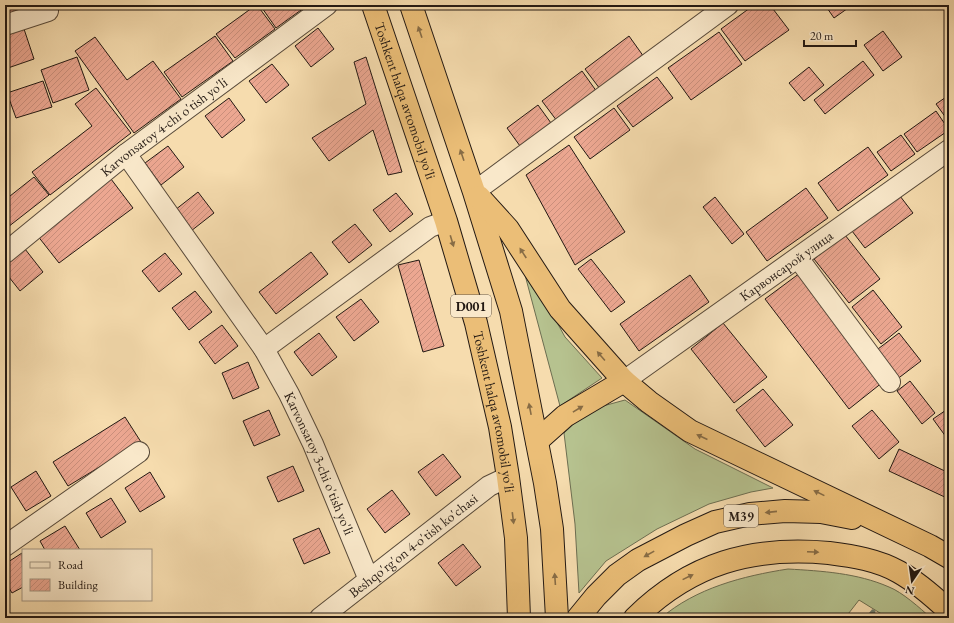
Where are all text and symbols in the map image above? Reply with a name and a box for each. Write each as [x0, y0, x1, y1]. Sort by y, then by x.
street label: Toshkent halqa avtomobil yo'li [370, 20, 440, 182]
scale bar [804, 22, 856, 48]
one-way arrow [417, 25, 423, 37]
text: 20 m [810, 28, 834, 44]
street label: Karvonsaroy 4-chi o'tish yo'li [97, 73, 231, 180]
one-way arrow [459, 149, 465, 161]
street label: Карвонсарой улица [736, 226, 837, 305]
one-way arrow [449, 235, 455, 247]
one-way arrow [520, 247, 527, 258]
road number: D001 [451, 295, 491, 317]
street label: Toshkent halqa avtomobil yo'li [469, 329, 519, 494]
one-way arrow [597, 351, 606, 361]
street label: Karvonsaroy 3-chi o'tish yo'li [280, 389, 359, 538]
one-way arrow [527, 403, 533, 415]
one-way arrow [572, 405, 584, 412]
one-way arrow [697, 434, 708, 440]
street label: Beshqo'rg'on 4-o'tish ko'chasi [345, 489, 482, 601]
one-way arrow [814, 490, 825, 496]
road number: M39 [724, 505, 758, 527]
one-way arrow [765, 509, 777, 515]
one-way arrow [510, 512, 517, 524]
legend [22, 549, 152, 601]
one-way arrow [807, 549, 820, 555]
one-way arrow [643, 550, 655, 557]
text: Road [58, 557, 84, 573]
north arrow [892, 561, 932, 601]
one-way arrow [552, 573, 559, 585]
one-way arrow [682, 574, 694, 580]
text: Building [58, 577, 99, 593]
text: N [904, 583, 916, 599]

